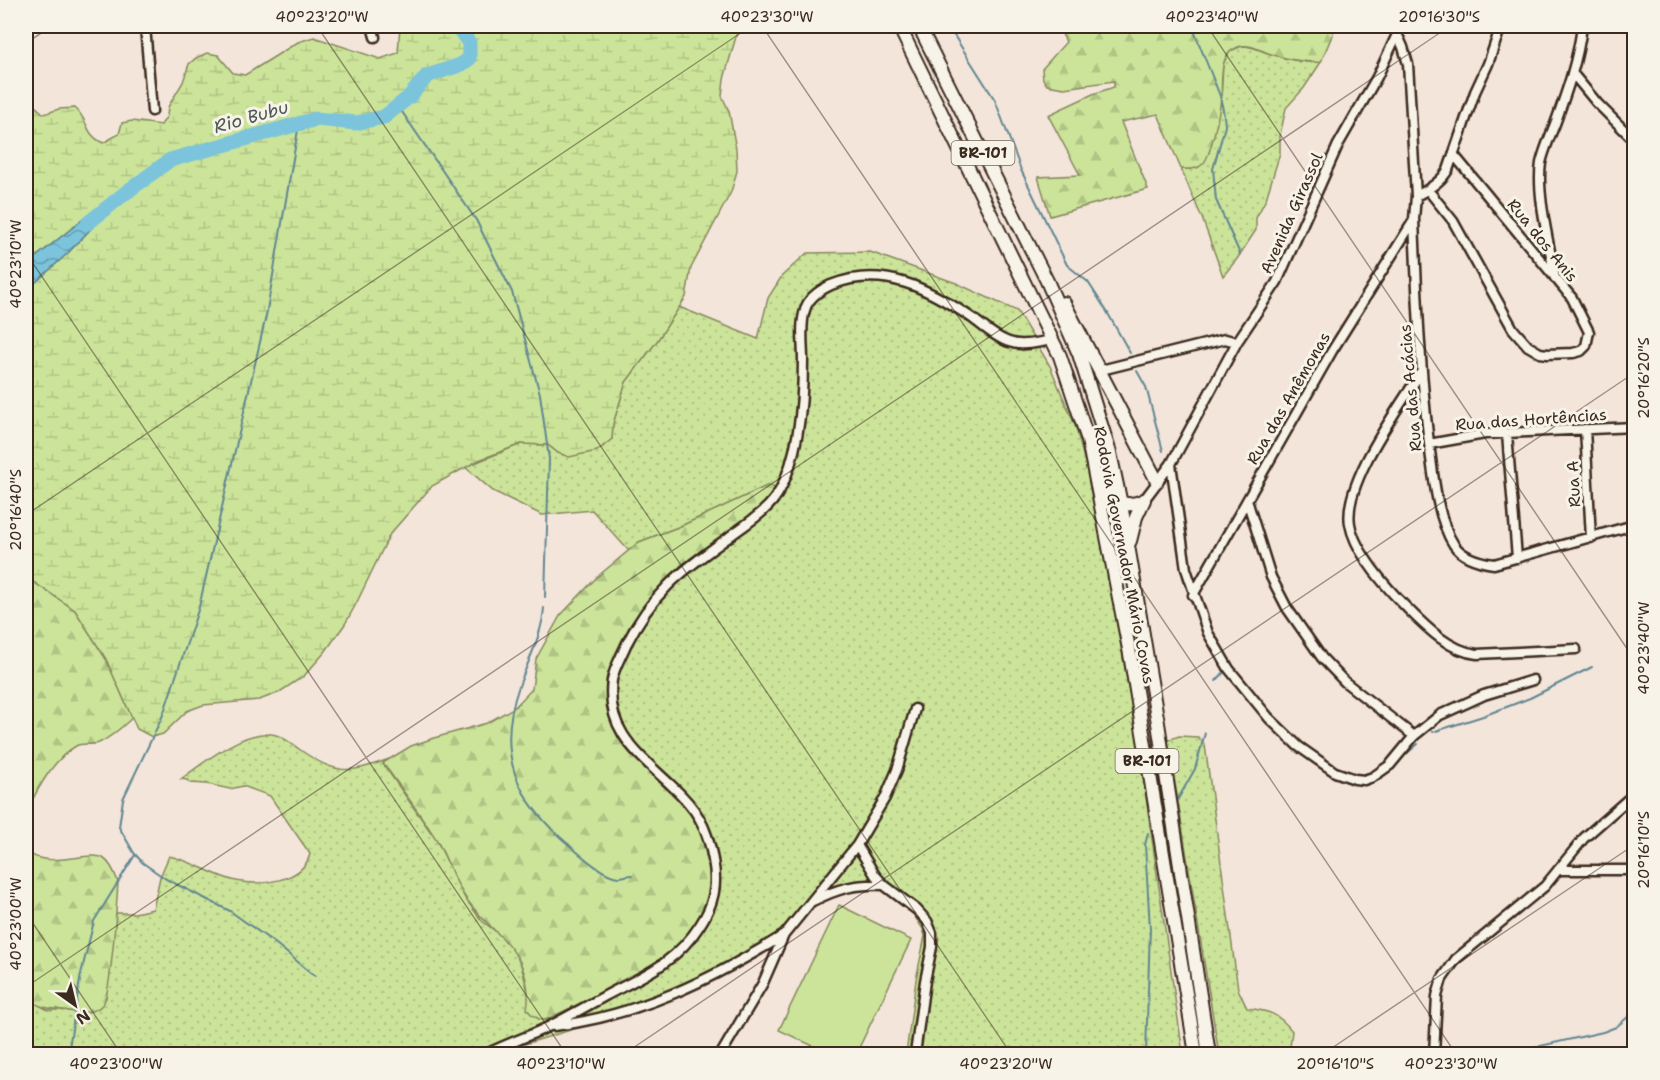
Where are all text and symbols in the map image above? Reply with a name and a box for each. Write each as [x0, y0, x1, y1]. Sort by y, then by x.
text: 40°23'20"W [275, 7, 369, 27]
text: 40°23'30"W [720, 7, 814, 27]
text: 40°23'40"W [1165, 7, 1259, 27]
text: 20°16'30"S [1398, 7, 1480, 27]
water label: Rio Bubu [211, 95, 291, 139]
road number: BR-101 [952, 141, 1014, 165]
street label: Avenida Girassol [1255, 149, 1328, 277]
street label: Rua dos Anis [1503, 194, 1583, 286]
text: 40°23'10"W [6, 219, 26, 309]
street label: Rua das Acácias [1394, 323, 1427, 452]
street label: Rua das Anêmonas [1242, 328, 1335, 468]
text: 20°16'20"S [1634, 337, 1654, 419]
street label: Rua das Hortências [1455, 404, 1608, 435]
street label: Rodovia Governador Mário Covas [1089, 424, 1160, 686]
street label: Rua A [1562, 460, 1585, 508]
text: 20°16'40"S [6, 469, 26, 551]
text: 40°23'40"W [1634, 601, 1654, 695]
road number: BR-101 [1116, 749, 1178, 773]
text: 20°16'10"S [1634, 811, 1654, 889]
text: 40°23'00"W [6, 877, 26, 971]
north arrow [45, 975, 105, 1035]
text: N [72, 1005, 94, 1029]
text: 40°23'00"W [69, 1054, 163, 1074]
text: 40°23'10"W [516, 1054, 606, 1074]
text: 40°23'20"W [959, 1054, 1053, 1074]
text: 20°16'10"S [1296, 1054, 1374, 1074]
text: 40°23'30"W [1404, 1054, 1498, 1074]

